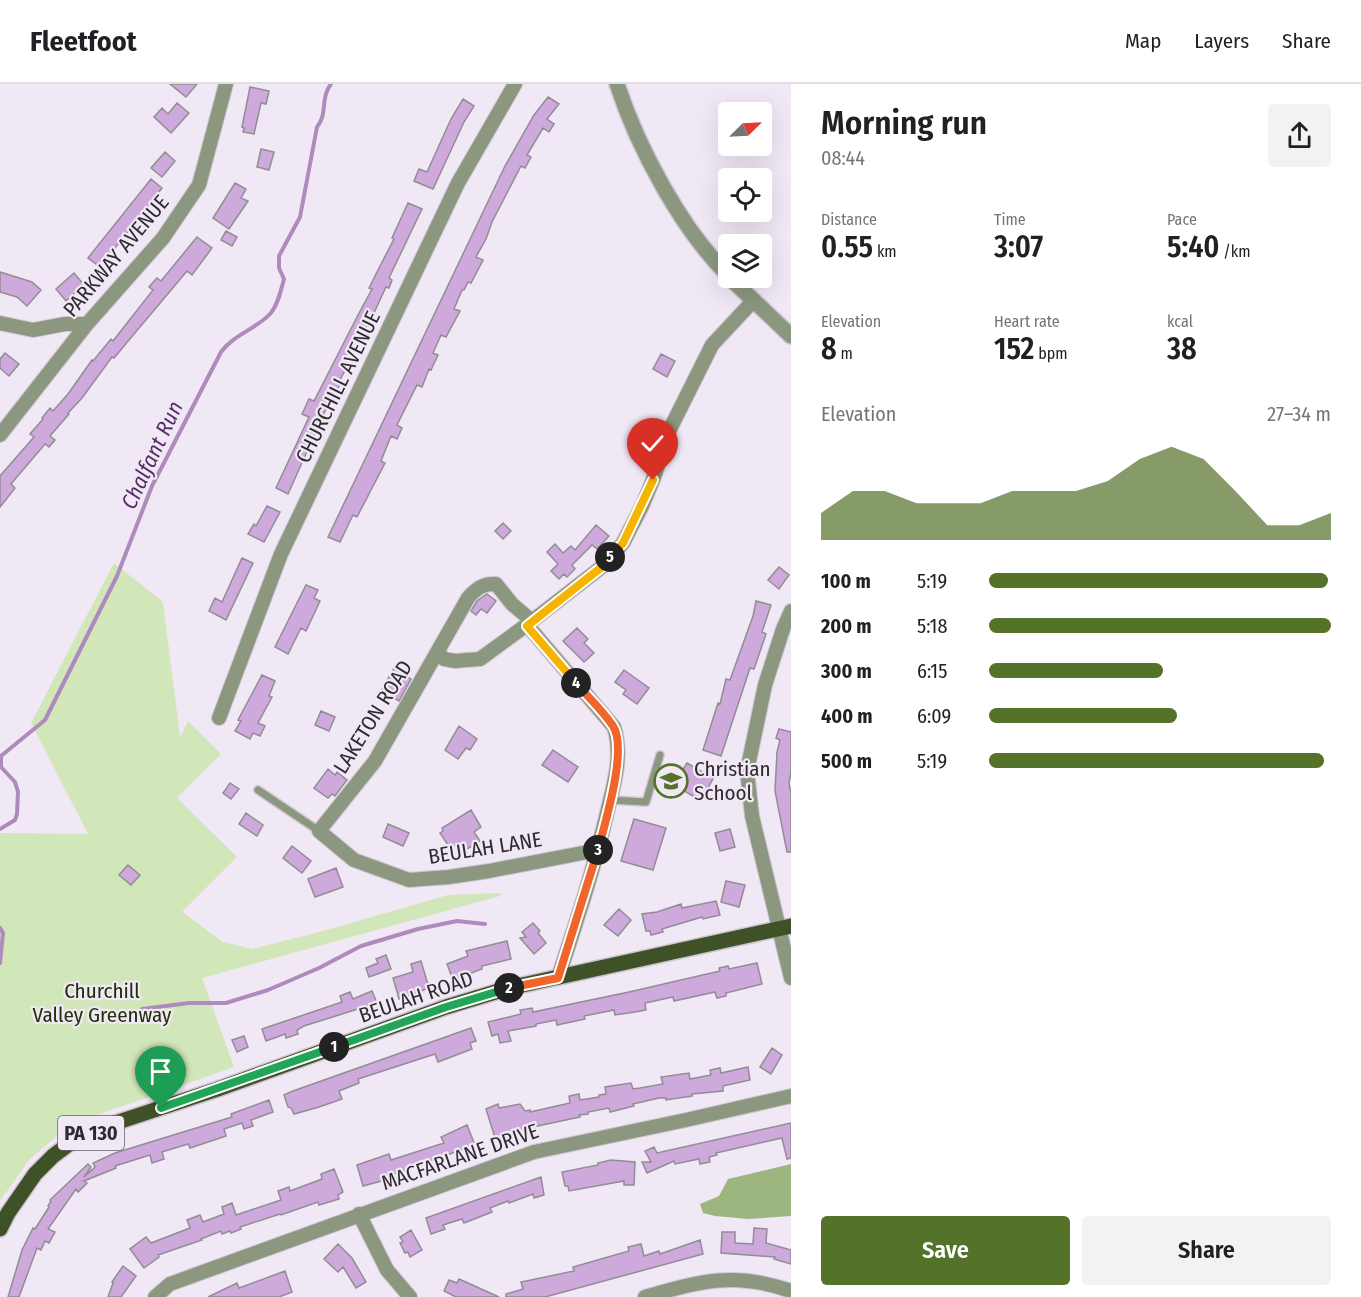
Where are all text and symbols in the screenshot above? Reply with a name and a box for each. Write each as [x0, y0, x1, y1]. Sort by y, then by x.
text: Fleetfoot [30, 25, 137, 58]
text: Map [1125, 28, 1161, 54]
text: Layers [1194, 28, 1249, 54]
text: Share [1282, 28, 1331, 54]
north arrow [718, 102, 772, 156]
map controls [718, 102, 772, 288]
text: Morning run [821, 103, 987, 143]
button: share [1268, 104, 1331, 167]
text: 08:44 [821, 146, 865, 170]
button: locate [718, 168, 772, 222]
street label: PARKWAY AVENUE [58, 190, 174, 322]
text: Distance [821, 210, 877, 229]
text: Time [994, 210, 1026, 229]
text: Pace [1167, 210, 1197, 229]
text: 0.55 [821, 229, 873, 265]
text: 3:07 [994, 229, 1043, 265]
text: 5:40 [1167, 229, 1220, 265]
button: layers [718, 234, 772, 288]
text: km [873, 242, 897, 261]
text: /km [1220, 242, 1251, 261]
street label: CHURCHILL AVENUE [290, 307, 386, 467]
text: Elevation [821, 312, 881, 331]
text: Heart rate [994, 312, 1060, 331]
text: kcal [1167, 312, 1193, 331]
text: 8 [821, 331, 837, 367]
text: 152 [994, 331, 1034, 367]
text: 38 [1167, 331, 1197, 367]
text: m [837, 344, 853, 363]
text: bpm [1034, 344, 1067, 363]
water label: Chalfant Run [115, 397, 189, 513]
text: Elevation [821, 402, 896, 426]
text: 27–34 m [1267, 402, 1331, 426]
pin [627, 418, 678, 480]
icon: check [636, 427, 669, 460]
pin: 5 [595, 542, 625, 572]
text: 5 [606, 547, 614, 566]
text: 100 m [821, 569, 871, 593]
text: 5:19 [917, 569, 947, 593]
text: 200 m [821, 614, 872, 638]
text: 5:18 [917, 614, 947, 638]
street label: LAKETON ROAD [328, 656, 418, 778]
text: 300 m [821, 659, 872, 683]
text: 6:15 [917, 659, 947, 683]
pin: 4 [561, 668, 591, 698]
text: 4 [572, 673, 580, 692]
text: 400 m [821, 704, 873, 728]
text: 6:09 [917, 704, 951, 728]
text: 500 m [821, 749, 872, 773]
text: 5:19 [917, 749, 947, 773]
place label: Christian School [694, 756, 771, 806]
school or university icon: Christian School [653, 763, 689, 799]
street label: BEULAH LANE [426, 826, 544, 870]
pin: 3 [583, 835, 613, 865]
text: 3 [594, 840, 602, 859]
street label: BEULAH ROAD [355, 965, 477, 1029]
pin: 2 [494, 973, 524, 1003]
park label: Churchill Valley Greenway [33, 978, 172, 1028]
text: 2 [505, 978, 513, 997]
pin: 1 [319, 1032, 349, 1062]
text: 1 [331, 1037, 337, 1056]
pin [135, 1046, 186, 1108]
icon: arrive [144, 1055, 177, 1088]
road number: PA 130 [58, 1116, 124, 1150]
street label: MACFARLANE DRIVE [378, 1118, 542, 1196]
button: Save [821, 1216, 1070, 1285]
button: Share [1082, 1216, 1331, 1285]

